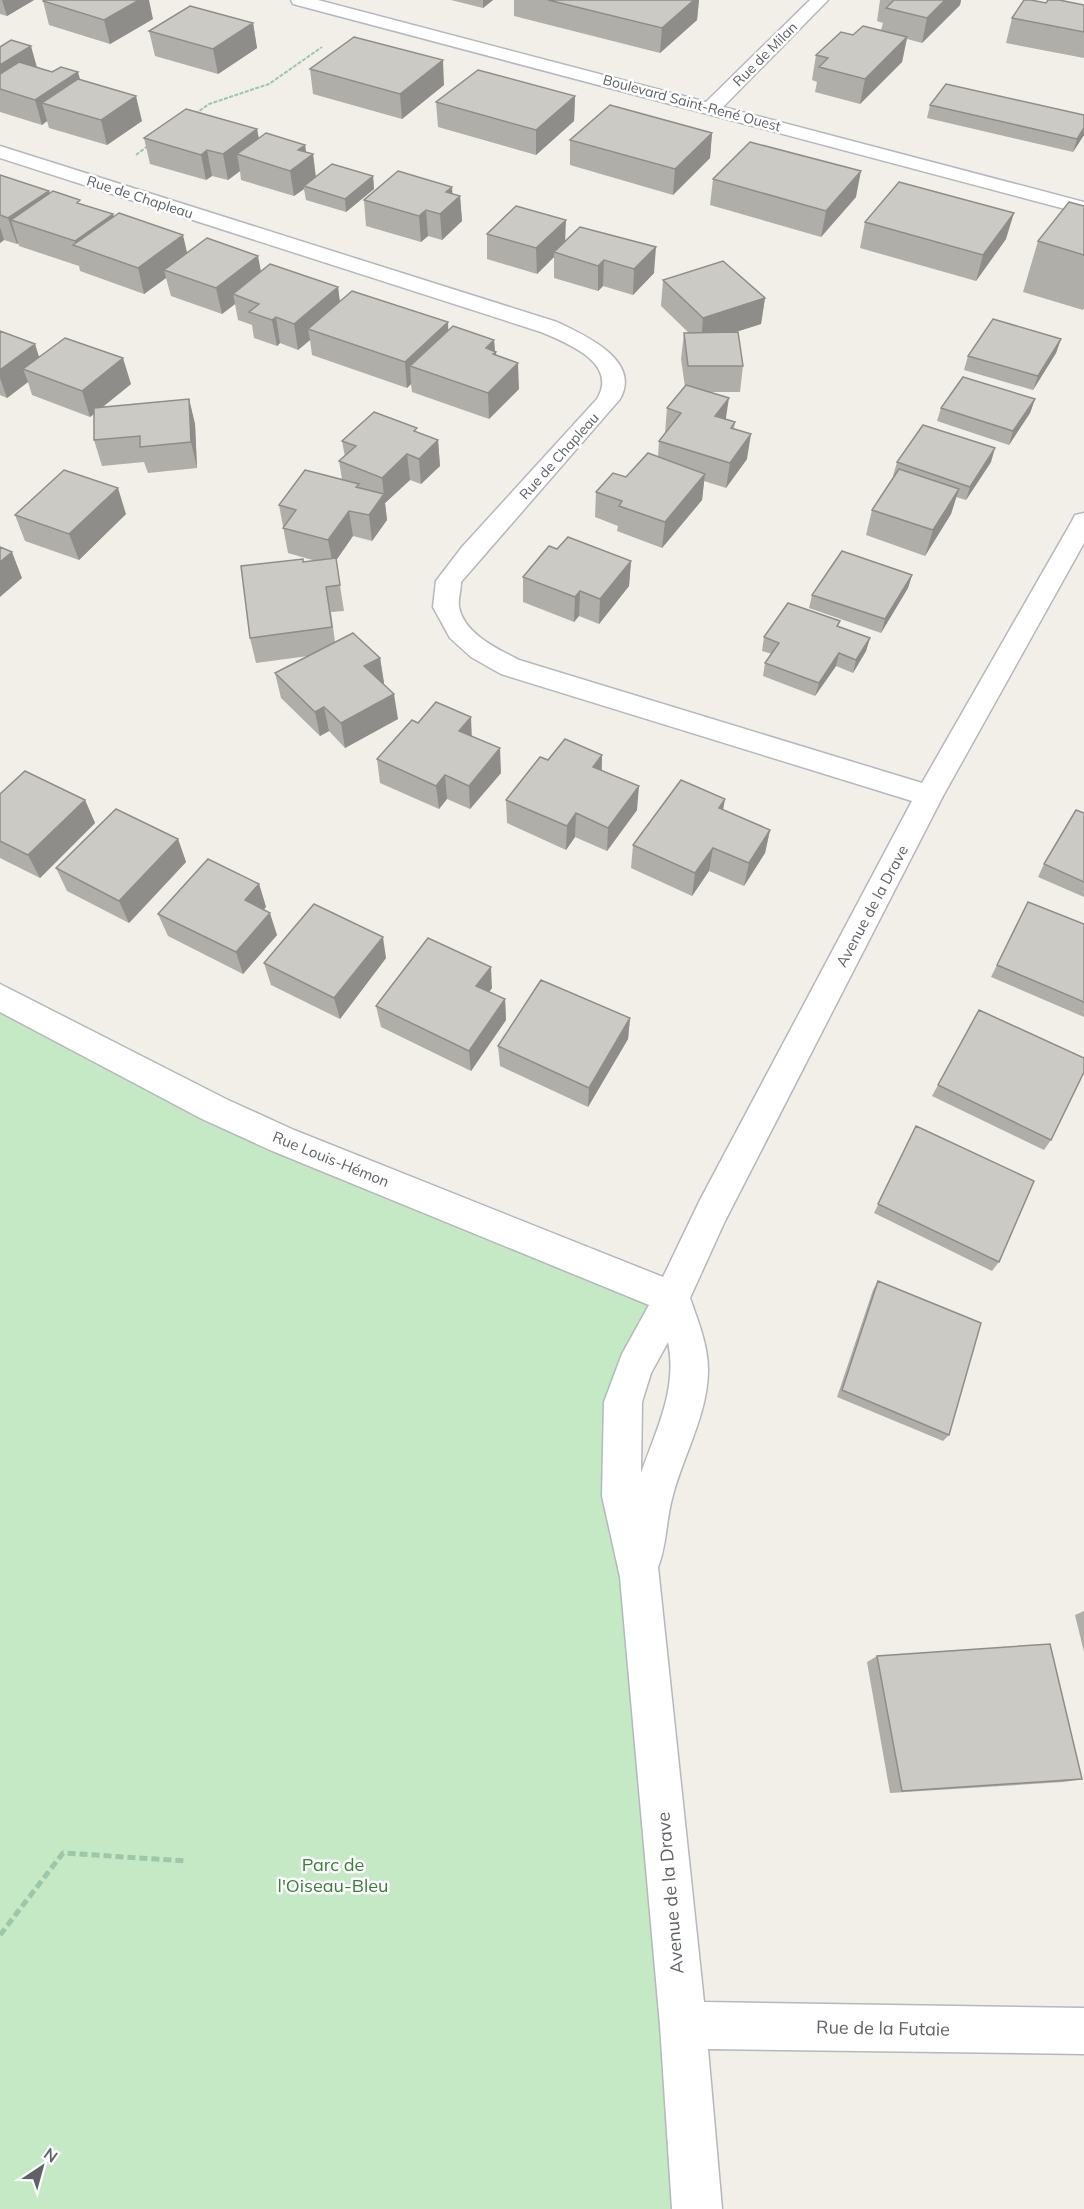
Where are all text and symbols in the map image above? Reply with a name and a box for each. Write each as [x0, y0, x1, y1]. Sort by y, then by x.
street label: Rue de Milan [729, 18, 801, 90]
street label: Boulevard Saint-René Ouest [601, 71, 783, 135]
street label: Rue de Chapleau [85, 171, 195, 223]
street label: Rue de Chapleau [515, 409, 603, 503]
street label: Avenue de la Drave [832, 842, 912, 970]
street label: Rue Louis-Hémon [270, 1127, 392, 1191]
street label: Avenue de la Drave [651, 1811, 689, 1975]
park label: Parc de l'Oiseau-Bleu [278, 1853, 388, 1897]
street label: Rue de la Futaie [816, 2015, 950, 2041]
north arrow [12, 2137, 72, 2197]
text: N [40, 2143, 62, 2167]

